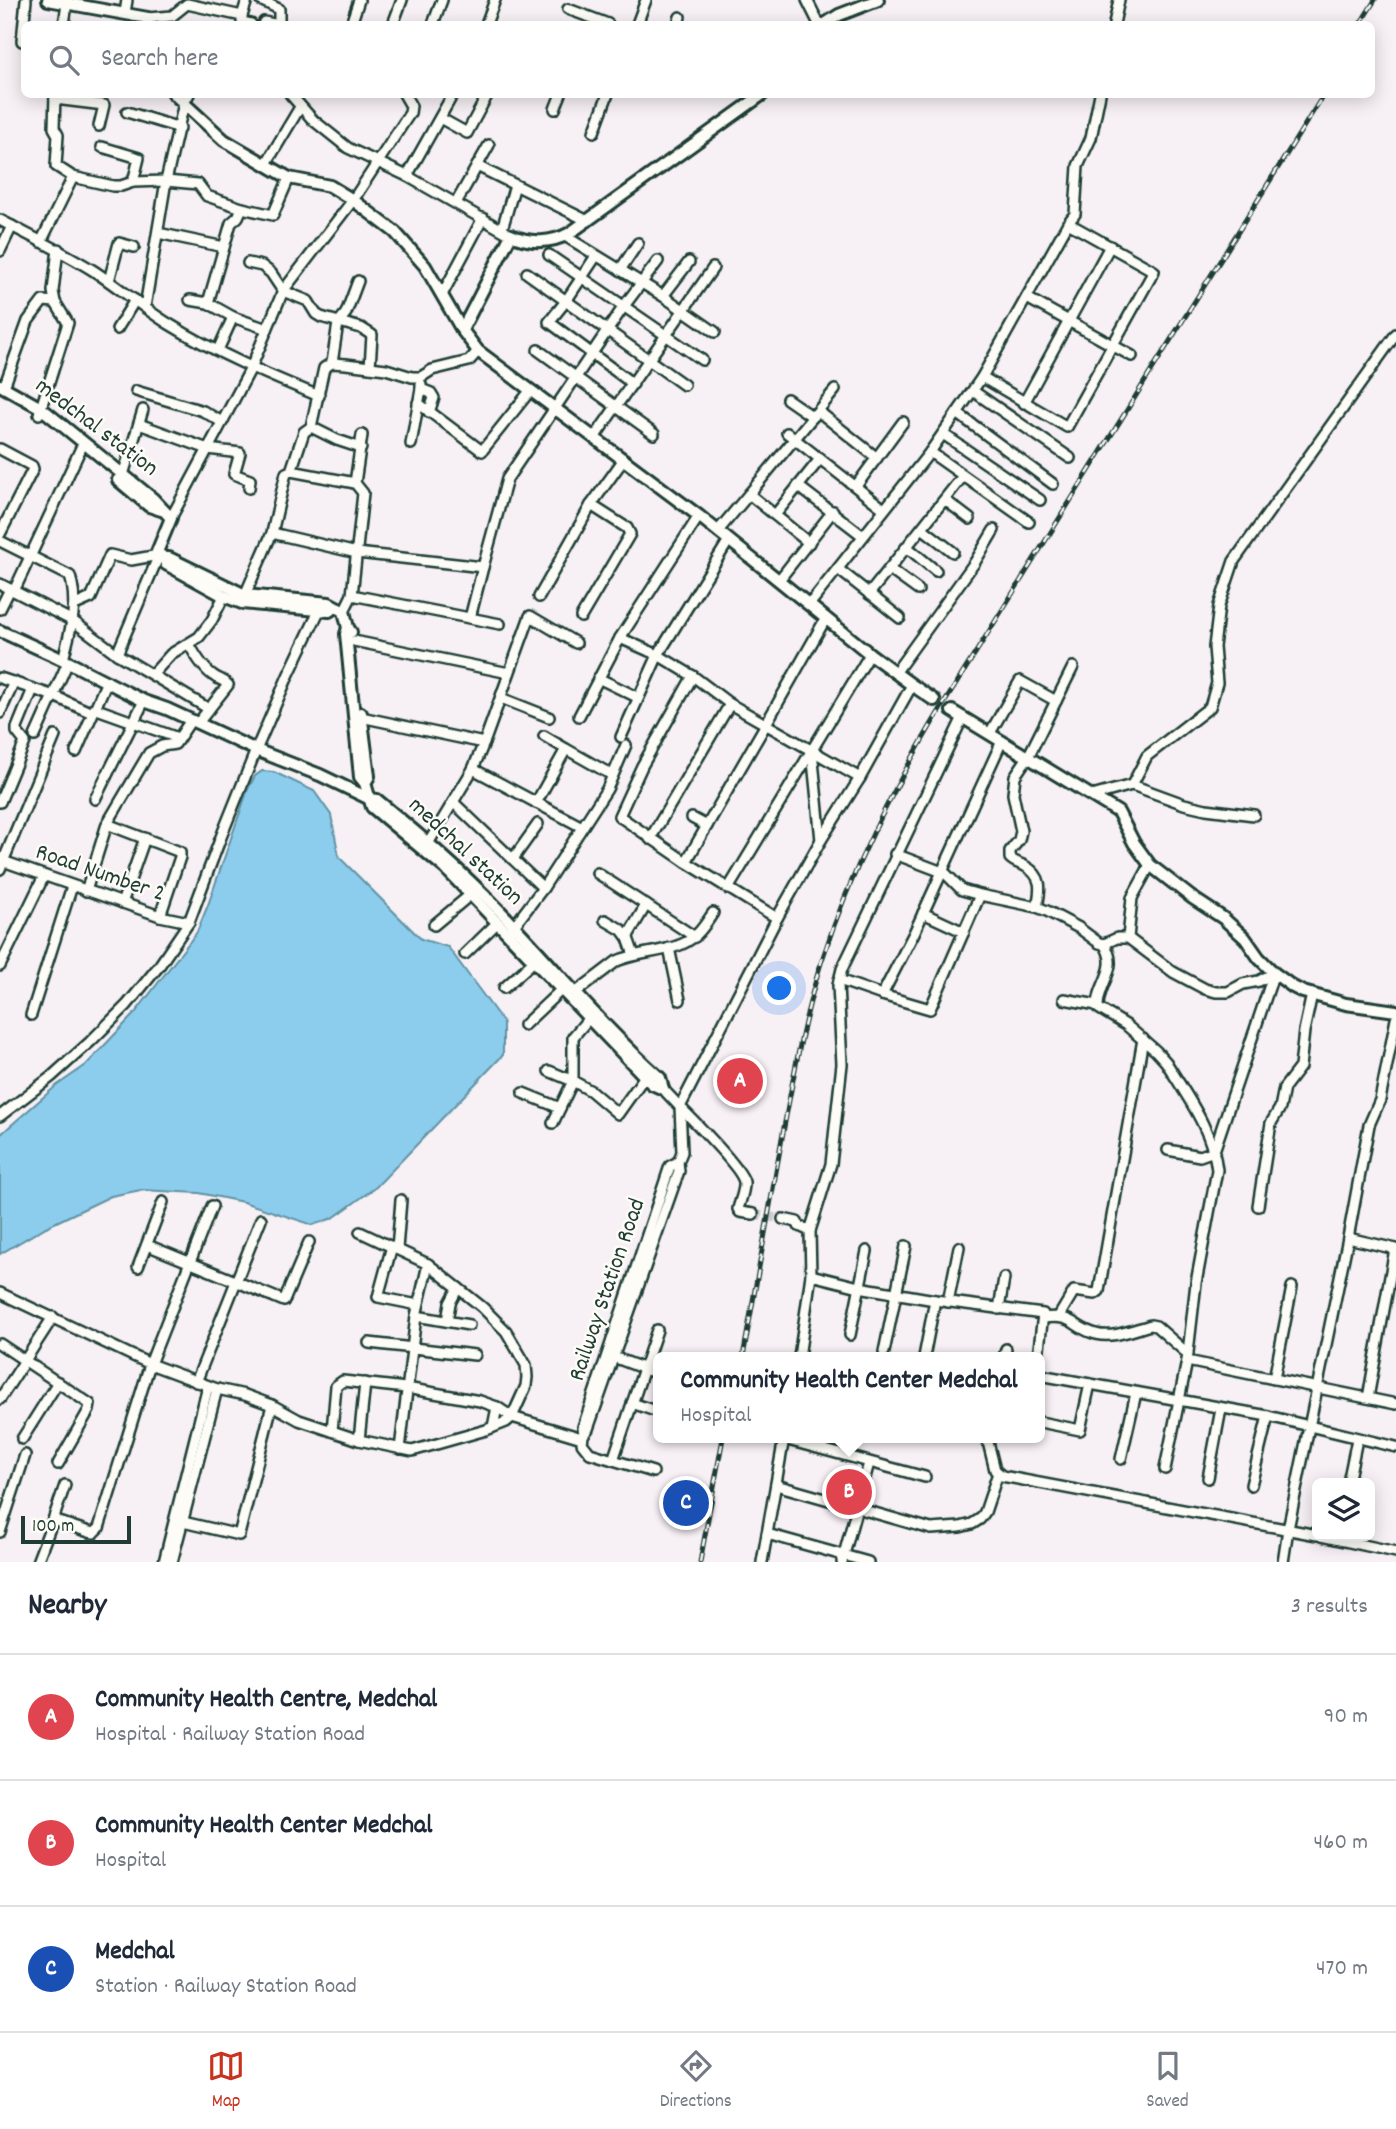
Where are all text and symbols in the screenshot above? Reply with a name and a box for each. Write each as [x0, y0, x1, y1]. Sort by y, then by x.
search box [21, 21, 1375, 98]
icon: search [45, 41, 83, 79]
text: Search here [101, 41, 219, 78]
street label: medchal station [27, 370, 165, 486]
street label: medchal station [400, 790, 530, 914]
street label: Road Number 2 [31, 836, 169, 912]
your location [762, 971, 796, 1005]
pin: A [717, 1055, 763, 1107]
street label: Railway Station Road [561, 1194, 655, 1386]
popup [653, 1352, 1045, 1443]
text: Community Health Center Medchal [680, 1363, 1018, 1400]
text: Hospital [680, 1400, 752, 1433]
pin: B [826, 1466, 872, 1518]
pin: C [663, 1477, 709, 1529]
map controls [1312, 1478, 1375, 1541]
button: layers [1312, 1478, 1375, 1541]
scale bar [21, 1513, 131, 1545]
text: 100 m [32, 1514, 74, 1541]
text: Nearby [28, 1586, 106, 1629]
text: 3 results [1291, 1591, 1368, 1624]
text: Community Health Centre, Medchal [95, 1682, 437, 1719]
text: A [45, 1701, 57, 1734]
text: 90 m [1324, 1701, 1368, 1734]
text: Hospital · Railway Station Road [95, 1719, 365, 1752]
text: Community Health Center Medchal [95, 1808, 432, 1845]
text: B [46, 1827, 56, 1860]
text: 460 m [1314, 1827, 1368, 1860]
text: Hospital [95, 1845, 166, 1878]
text: Medchal [95, 1934, 175, 1971]
text: C [45, 1953, 57, 1986]
text: 470 m [1316, 1953, 1368, 1986]
text: Station · Railway Station Road [95, 1971, 357, 2004]
tab: Map [207, 2047, 245, 2116]
tab: Directions [660, 2047, 732, 2116]
tab: Saved [1146, 2047, 1189, 2116]

